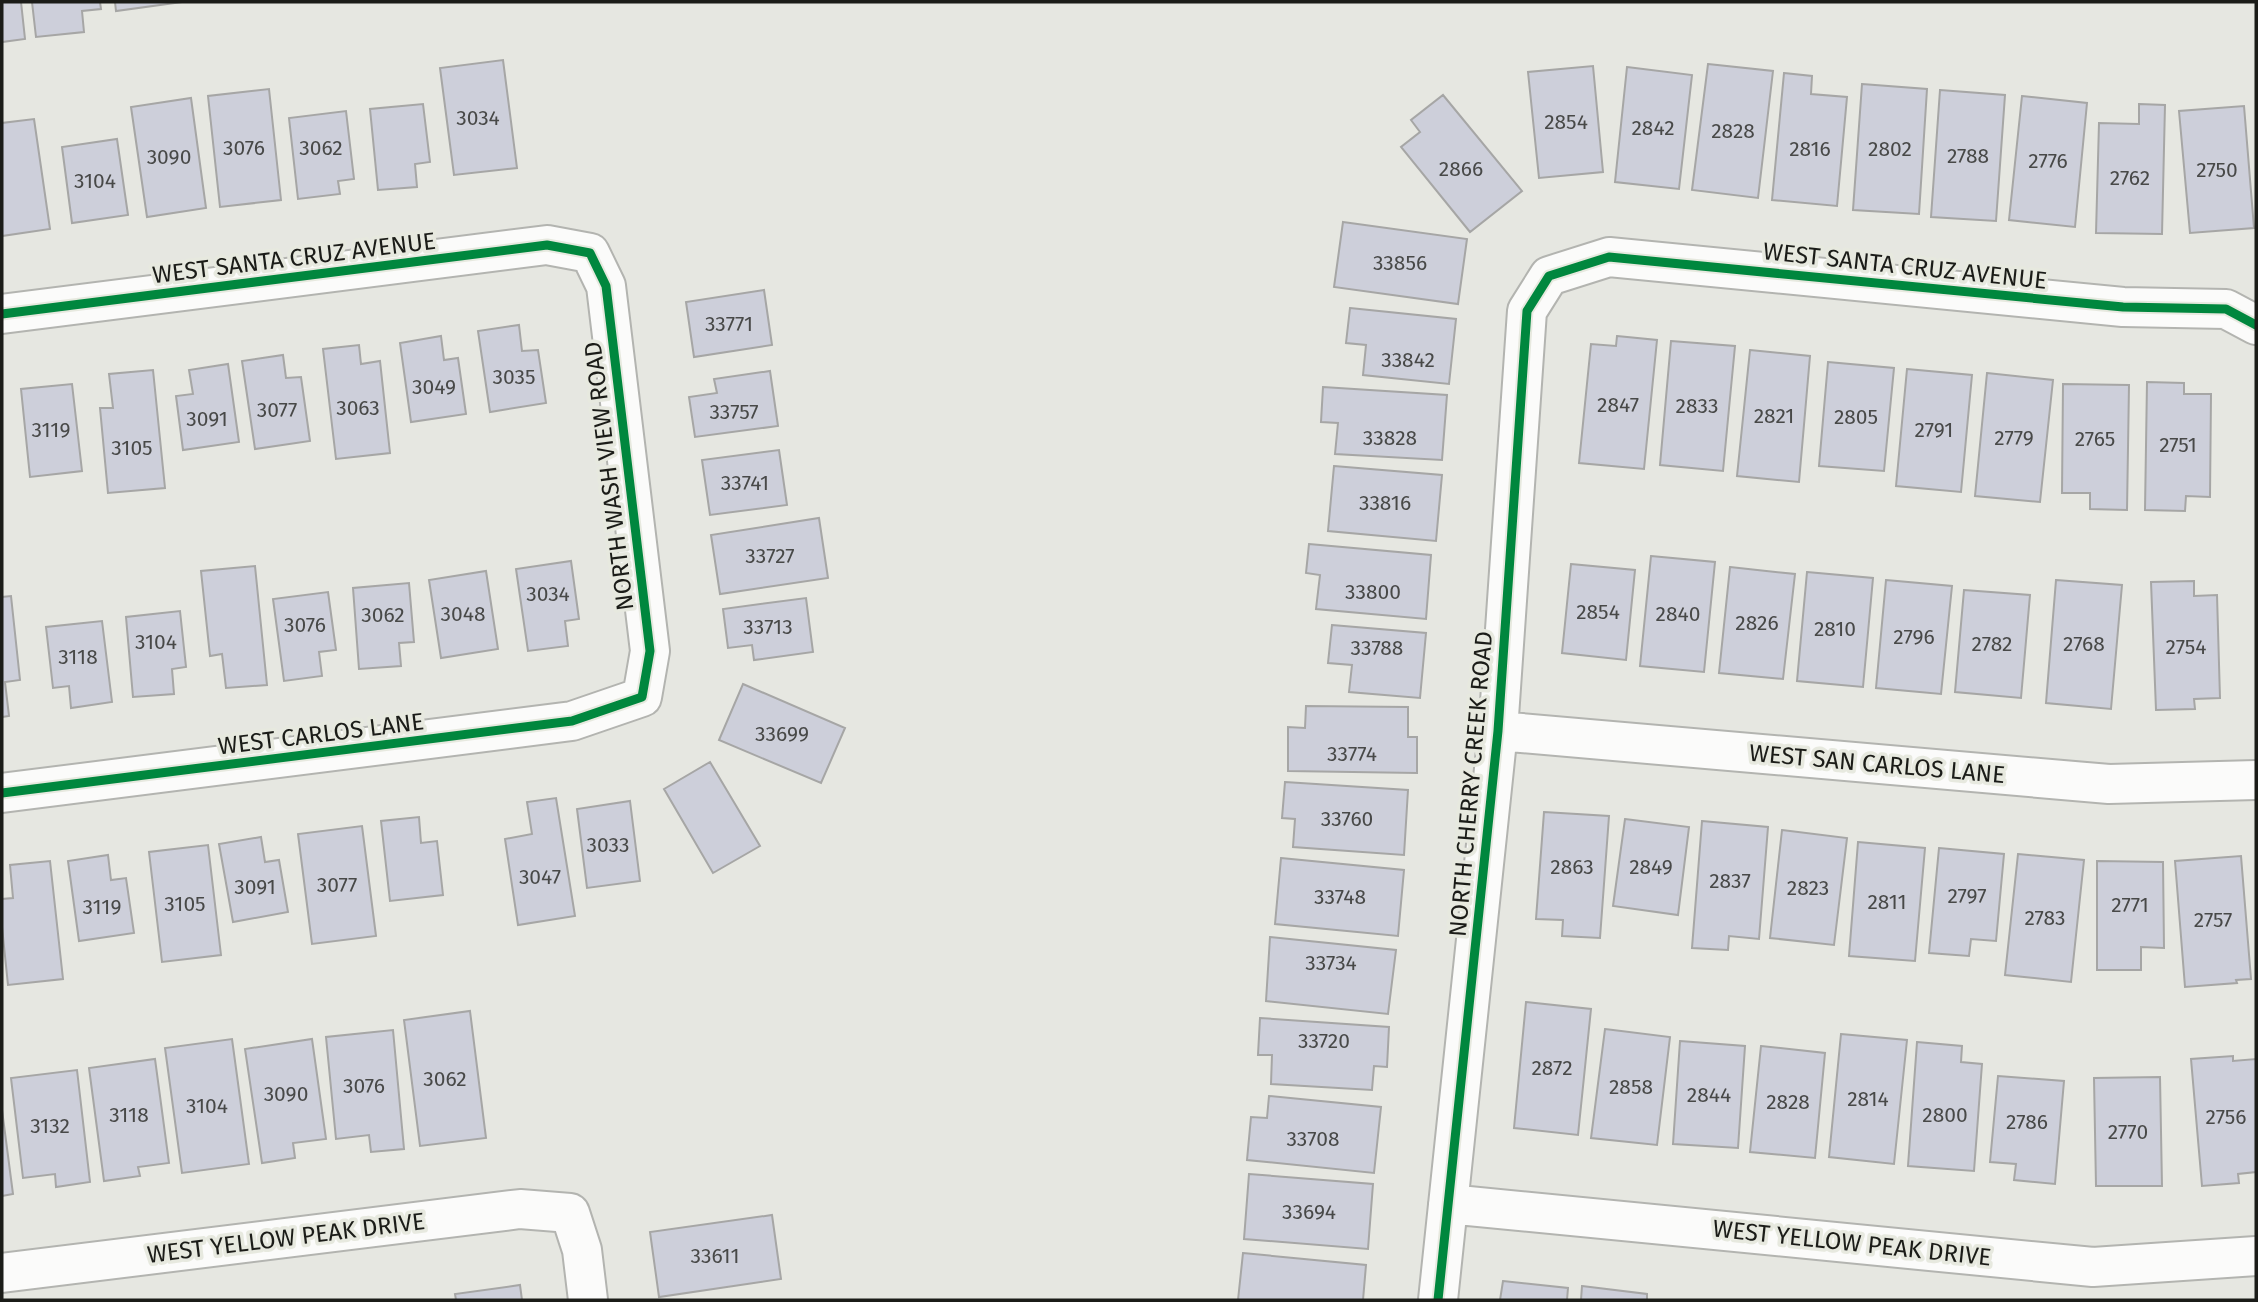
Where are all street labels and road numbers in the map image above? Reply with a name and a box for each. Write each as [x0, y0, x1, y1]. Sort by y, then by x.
street label: WEST SANTA CRUZ AVENUE [151, 227, 437, 289]
street label: WEST SANTA CRUZ AVENUE [1762, 237, 2048, 295]
street label: NORTH WASH VIEW ROAD [579, 340, 639, 612]
street label: NORTH CHERRY CREEK ROAD [1444, 630, 1498, 938]
street label: WEST CARLOS LANE [216, 707, 426, 761]
street label: WEST SAN CARLOS LANE [1748, 739, 2006, 789]
street label: WEST YELLOW PEAK DRIVE [146, 1207, 426, 1269]
street label: WEST YELLOW PEAK DRIVE [1711, 1214, 1993, 1272]

